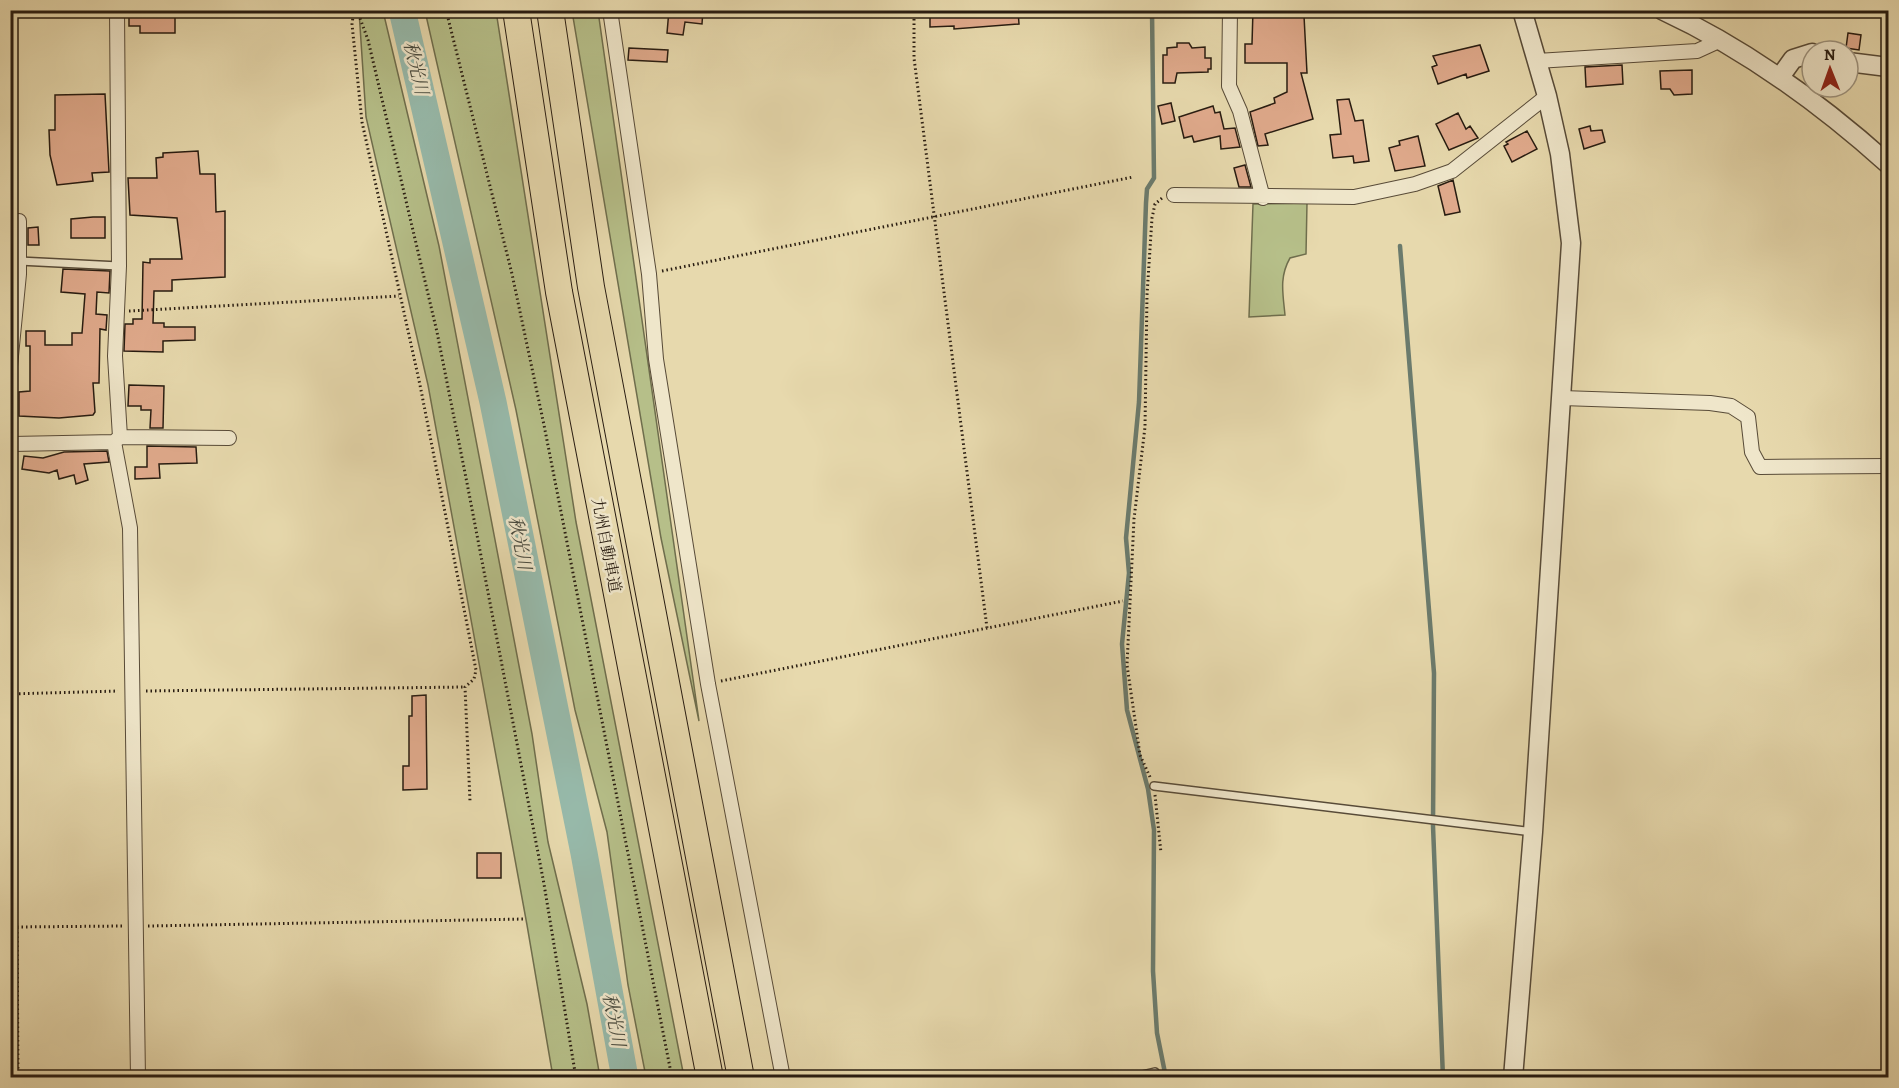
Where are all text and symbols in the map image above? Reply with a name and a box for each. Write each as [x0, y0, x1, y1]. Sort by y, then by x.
water label: 秋光川 [398, 39, 434, 99]
north arrow [1800, 39, 1860, 99]
text: N [1824, 44, 1836, 66]
street label: 九州自動車道 [586, 496, 626, 594]
water label: 秋光川 [503, 514, 537, 574]
water label: 秋光川 [597, 991, 631, 1051]

